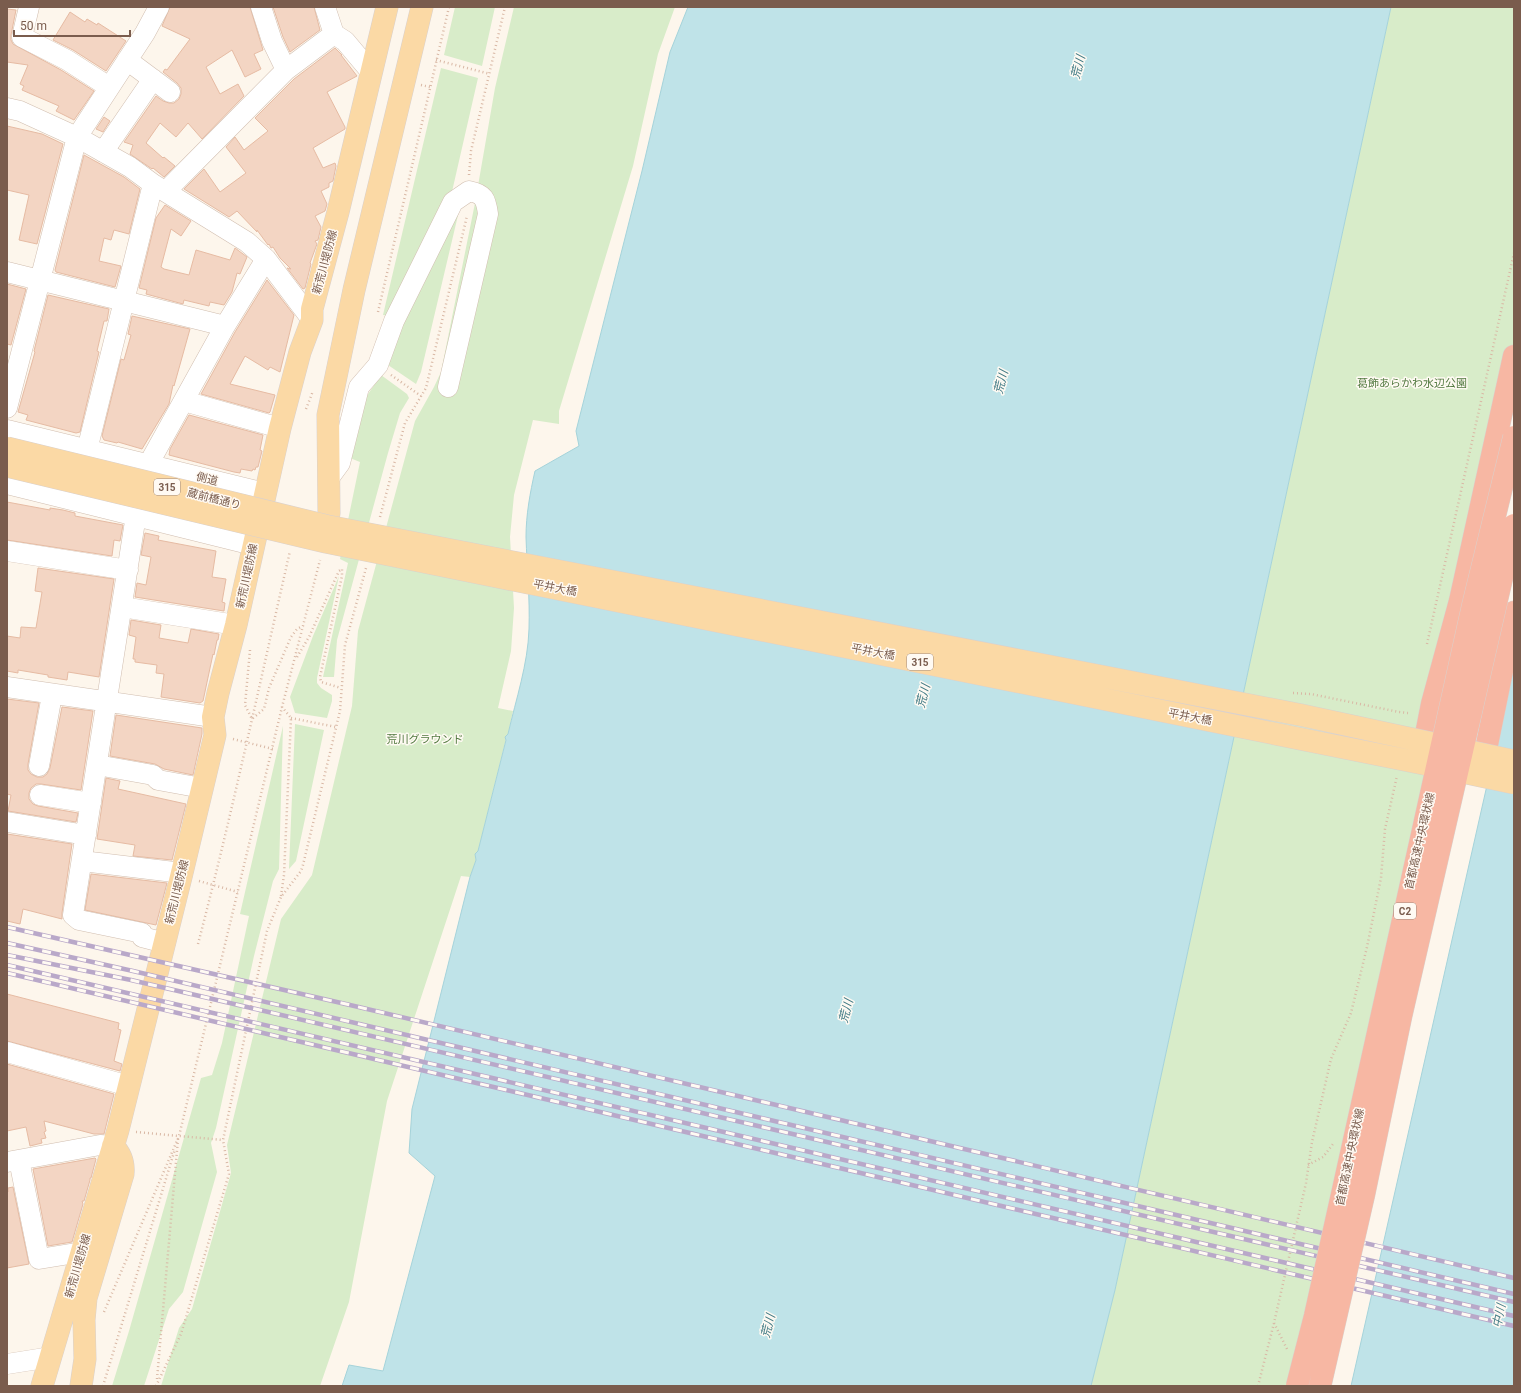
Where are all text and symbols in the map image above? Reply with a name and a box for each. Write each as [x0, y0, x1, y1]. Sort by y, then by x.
scale bar [14, 12, 130, 38]
text: 50 m [20, 19, 47, 33]
water label: 荒川 [1068, 52, 1088, 80]
street label: 新荒川堤防線 [310, 228, 340, 296]
water label: 荒川 [991, 367, 1011, 395]
park label: 葛飾あらかわ水辺公園 [1357, 377, 1467, 390]
street label: 側道 [195, 470, 219, 488]
road number: 315 [154, 479, 180, 495]
street label: 蔵前橋通り [186, 486, 242, 512]
street label: 新荒川堤防線 [234, 542, 260, 610]
street label: 平井大橋 [532, 577, 578, 599]
street label: 平井大橋 [850, 641, 896, 663]
road number: 315 [907, 654, 933, 670]
water label: 荒川 [913, 681, 933, 709]
street label: 平井大橋 [1167, 706, 1213, 728]
park label: 荒川グラウンド [387, 733, 464, 746]
street label: 首都高速中央環状線 [1403, 791, 1437, 891]
street label: 新荒川堤防線 [163, 858, 191, 926]
road number: C2 [1394, 903, 1416, 919]
water label: 荒川 [836, 996, 856, 1024]
street label: 首都高速中央環状線 [1333, 1107, 1367, 1207]
street label: 新荒川堤防線 [63, 1232, 93, 1300]
water label: 中川 [1490, 1301, 1509, 1329]
water label: 荒川 [758, 1311, 778, 1339]

